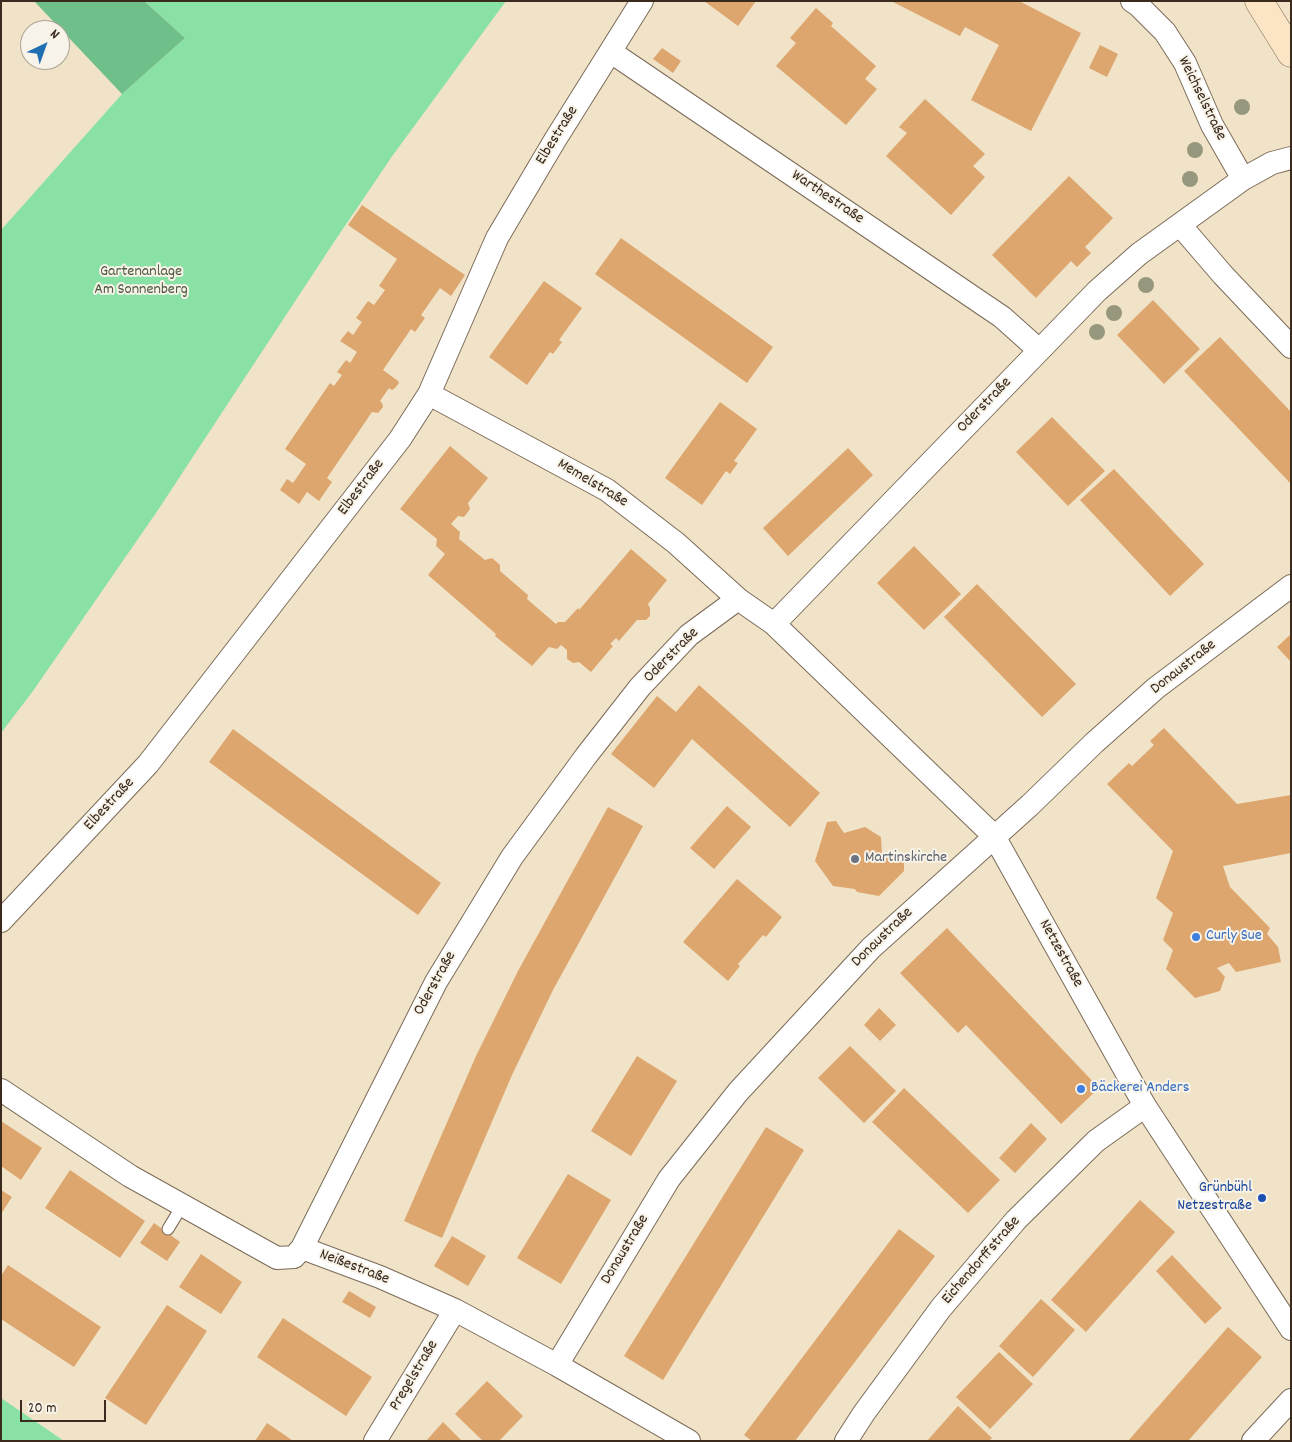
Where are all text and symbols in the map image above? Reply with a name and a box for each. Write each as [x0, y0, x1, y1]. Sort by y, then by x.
north arrow [20, 20, 70, 70]
text: N [45, 25, 64, 44]
street label: Weichselstraße [1172, 54, 1230, 144]
street label: Elbestraße [532, 103, 584, 169]
street label: Warthestraße [787, 167, 867, 229]
park label: Gartenanlage Am Sonnenberg [94, 263, 188, 301]
street label: Oderstraße [954, 374, 1016, 438]
street label: Memelstraße [553, 455, 631, 513]
street label: Elbestraße [335, 456, 389, 520]
street label: Oderstraße [640, 624, 704, 688]
street label: Donaustraße [1147, 636, 1221, 700]
street label: Elbestraße [81, 774, 139, 836]
place label: Martinskirche [865, 849, 947, 869]
marker: Martinskirche [849, 853, 861, 865]
street label: Donaustraße [848, 904, 918, 972]
street label: Netzestraße [1033, 917, 1087, 991]
place label: Curly Sue [1206, 927, 1262, 947]
marker: Curly Sue [1190, 931, 1202, 943]
street label: Oderstraße [411, 949, 461, 1019]
place label: Bäckerei Anders [1091, 1079, 1190, 1099]
marker: Bäckerei Anders [1075, 1083, 1087, 1095]
place label: Grünbühl Netzestraße [1177, 1179, 1252, 1217]
marker: Grünbühl Netzestraße [1256, 1192, 1268, 1204]
street label: Donaustraße [598, 1212, 654, 1288]
street label: Eichendorffstraße [939, 1213, 1025, 1309]
street label: Neißestraße [316, 1246, 392, 1290]
street label: Pregelstraße [386, 1337, 444, 1415]
scale bar [22, 1390, 109, 1422]
text: 20 m [28, 1398, 56, 1420]

